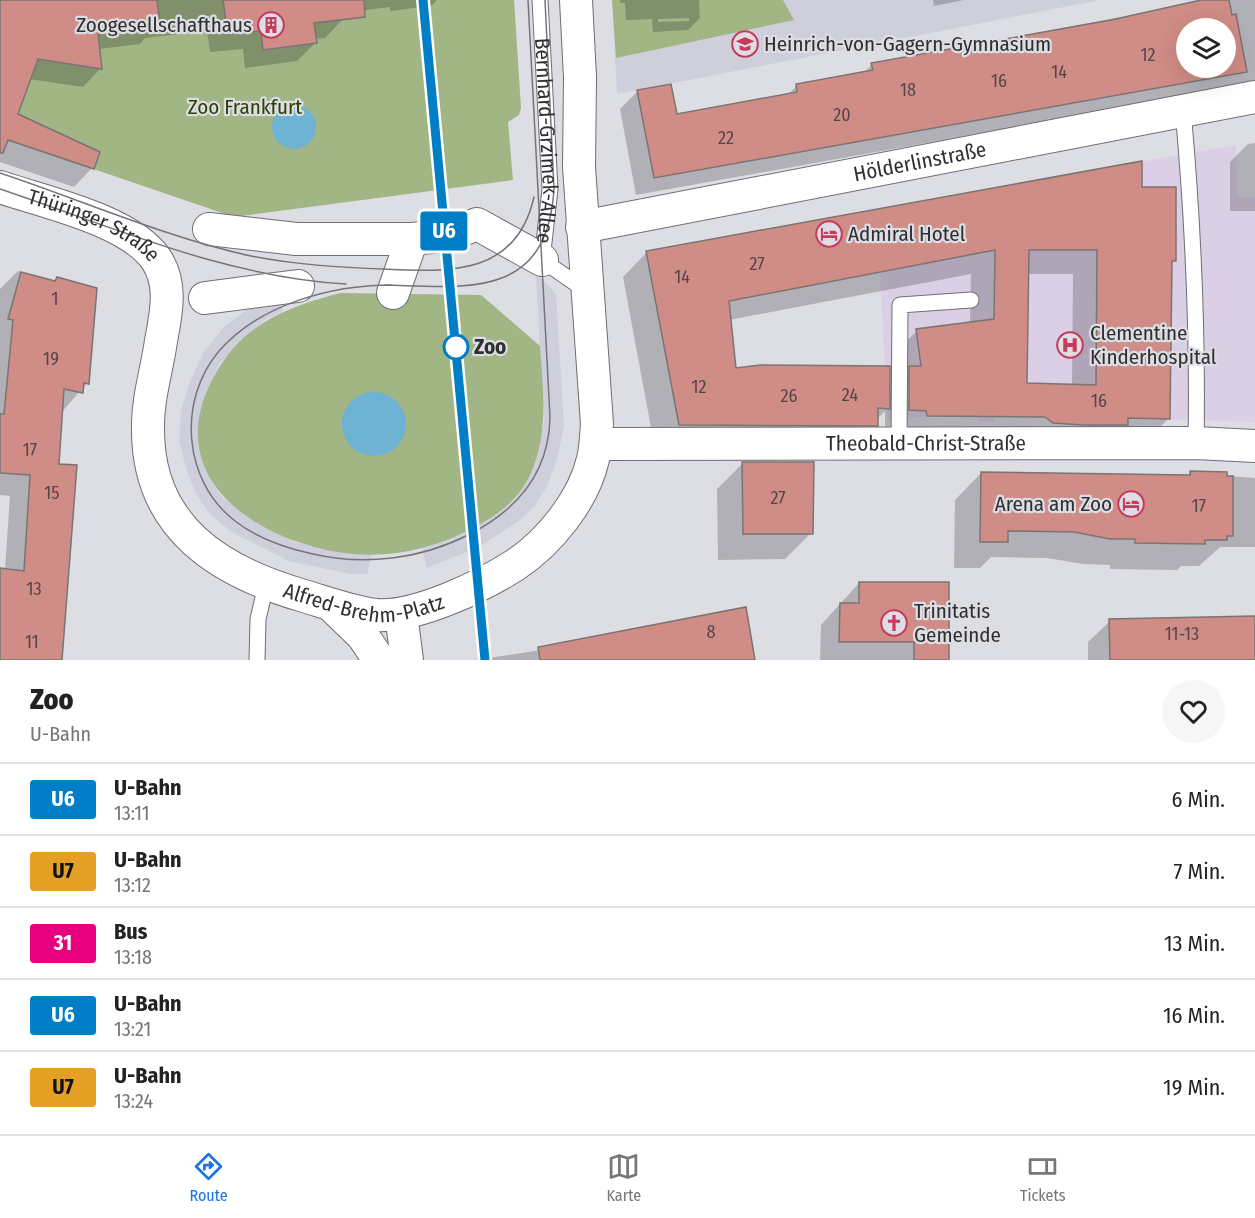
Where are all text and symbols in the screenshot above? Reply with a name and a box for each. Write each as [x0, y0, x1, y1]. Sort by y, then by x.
building icon: Zoogesellschafthaus [256, 10, 286, 40]
place label: Zoogesellschafthaus [76, 12, 252, 38]
map controls [1176, 18, 1236, 78]
button: layers [1176, 18, 1236, 78]
school or university icon: Heinrich-von-Gagern-Gymnasium [730, 29, 760, 59]
place label: Heinrich-von-Gagern-Gymnasium [764, 31, 1051, 57]
street label: Bernhard-Grzimek-Allee [529, 37, 563, 245]
house number: 12 [1141, 44, 1156, 66]
house number: 14 [1051, 61, 1067, 83]
house number: 16 [991, 70, 1007, 92]
house number: 18 [900, 79, 916, 101]
park label: Zoo Frankfurt [188, 94, 302, 120]
house number: 20 [833, 104, 851, 126]
house number: 22 [718, 127, 734, 149]
street label: Hölderlinstraße [851, 136, 988, 187]
street label: Thüringer Straße [25, 183, 166, 267]
line badge: U6 [417, 212, 471, 250]
text: U6 [432, 218, 456, 244]
hotel icon: Admiral Hotel [814, 219, 844, 249]
place label: Admiral Hotel [848, 221, 966, 247]
house number: 27 [749, 253, 765, 275]
house number: 14 [674, 266, 690, 288]
house number: 1 [51, 288, 59, 310]
place label: Clementine Kinderhospital [1090, 320, 1217, 370]
hospital icon: Clementine Kinderhospital [1055, 330, 1085, 360]
marker: Zoo [443, 334, 469, 360]
place label: Zoo [474, 334, 506, 360]
house number: 19 [43, 348, 59, 370]
house number: 12 [692, 376, 707, 398]
house number: 24 [842, 384, 858, 406]
house number: 26 [781, 385, 798, 407]
house number: 16 [1091, 390, 1107, 412]
street label: Theobald-Christ-Straße [826, 430, 1026, 457]
house number: 17 [23, 439, 37, 461]
house number: 15 [44, 482, 60, 504]
house number: 27 [770, 487, 786, 509]
hotel icon: Arena am Zoo [1116, 489, 1146, 519]
place label: Arena am Zoo [995, 491, 1112, 517]
house number: 17 [1192, 495, 1206, 517]
street label: Alfred-Brehm-Platz [280, 577, 448, 628]
house number: 13 [26, 578, 42, 600]
place label: Trinitatis Gemeinde [914, 598, 1001, 648]
church icon: Trinitatis Gemeinde [879, 608, 909, 638]
house number: 8 [707, 621, 716, 643]
house number: 11-13 [1165, 623, 1199, 645]
house number: 11 [25, 631, 39, 653]
button: heart [1162, 680, 1225, 743]
text: Zoo [30, 683, 73, 716]
text: U-Bahn [30, 722, 91, 746]
text: U-Bahn [114, 774, 181, 801]
text: U6 [51, 786, 75, 812]
text: 6 Min. [1171, 786, 1225, 813]
text: 13:11 [114, 801, 150, 825]
text: U-Bahn [114, 846, 181, 873]
text: U7 [52, 858, 74, 884]
text: 7 Min. [1173, 858, 1225, 885]
text: 13:12 [114, 873, 151, 897]
text: Bus [114, 918, 147, 945]
text: 31 [54, 930, 72, 956]
text: 13 Min. [1164, 930, 1225, 957]
text: 13:18 [114, 945, 152, 969]
text: U-Bahn [114, 990, 181, 1017]
text: U6 [51, 1002, 75, 1028]
text: 16 Min. [1163, 1002, 1225, 1029]
text: 13:21 [114, 1017, 151, 1041]
text: U-Bahn [114, 1062, 181, 1089]
text: U7 [52, 1074, 74, 1100]
text: 19 Min. [1163, 1074, 1225, 1101]
text: 13:24 [114, 1089, 153, 1113]
tab: Route [189, 1150, 228, 1205]
tab: Karte [606, 1150, 641, 1205]
tab: Tickets [1020, 1150, 1066, 1205]

